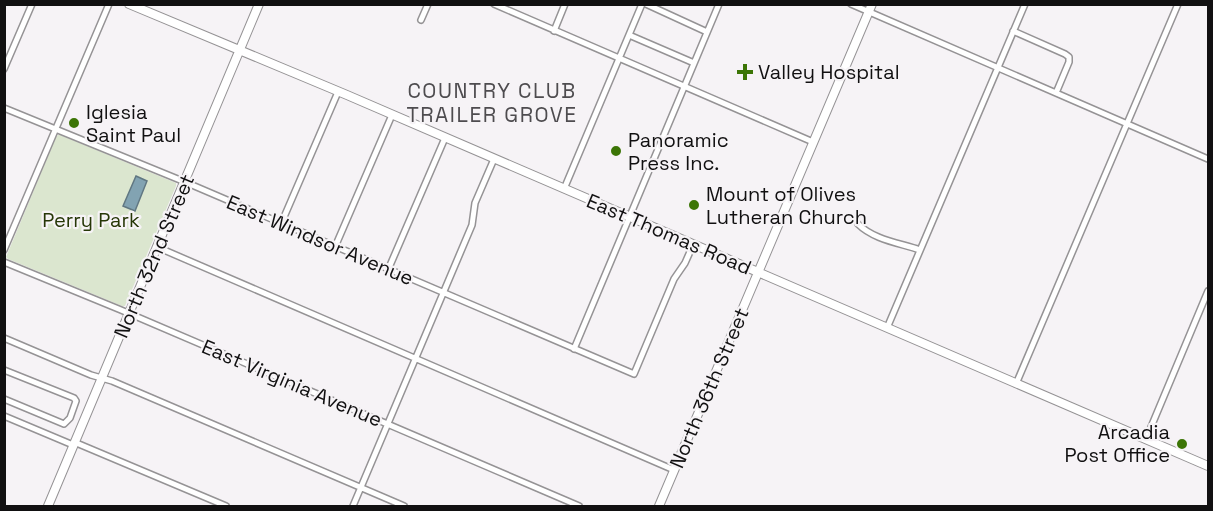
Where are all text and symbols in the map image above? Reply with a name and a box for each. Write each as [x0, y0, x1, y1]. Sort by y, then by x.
place label: Valley Hospital [758, 59, 900, 85]
marker: Valley Hospital [736, 63, 754, 81]
district label: COUNTRY CLUB TRAILER GROVE [406, 77, 578, 128]
place label: Iglesia Saint Paul [86, 99, 181, 148]
marker: Iglesia Saint Paul [67, 116, 81, 130]
place label: Panoramic Press Inc. [628, 127, 729, 176]
marker: Panoramic Press Inc. [609, 144, 623, 158]
street label: North 32nd Street [108, 170, 200, 342]
place label: Mount of Olives Lutheran Church [706, 181, 867, 230]
street label: East Thomas Road [583, 188, 755, 280]
street label: East Windsor Avenue [223, 189, 417, 291]
marker: Mount of Olives Lutheran Church [687, 198, 701, 212]
park label: Perry Park [42, 207, 140, 233]
street label: North 36th Street [663, 304, 755, 472]
street label: East Virginia Avenue [198, 333, 386, 433]
place label: Arcadia Post Office [1064, 419, 1170, 468]
marker: Arcadia Post Office [1175, 437, 1189, 451]

